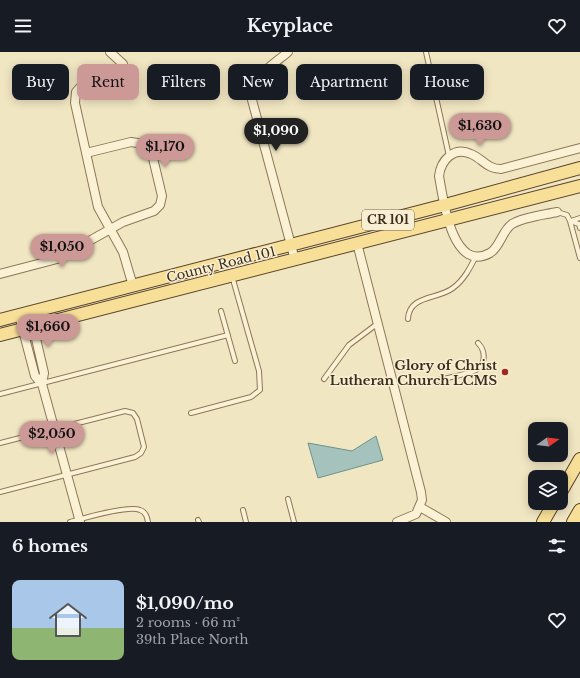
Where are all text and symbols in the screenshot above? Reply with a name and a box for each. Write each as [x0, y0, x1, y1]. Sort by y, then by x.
icon: menu [12, 15, 34, 37]
text: Keyplace [247, 15, 333, 37]
icon: heart [546, 15, 568, 37]
chip: Buy [12, 64, 69, 100]
chip: Rent [77, 64, 139, 100]
chip: Filters [147, 64, 220, 100]
chip: New [228, 64, 288, 100]
chip: Apartment [296, 64, 402, 100]
chip: House [410, 64, 484, 100]
pin: $1,630 [447, 113, 513, 147]
text: $1,630 [458, 117, 502, 134]
pin: $1,090 [243, 118, 309, 152]
text: $1,090 [253, 122, 299, 139]
pin: $1,170 [132, 134, 198, 168]
text: $1,170 [145, 138, 185, 155]
road number: CR 101 [362, 210, 414, 230]
pin: $1,050 [29, 234, 95, 268]
text: $1,050 [40, 238, 84, 255]
street label: County Road 101 [165, 243, 278, 286]
pin: $1,660 [15, 314, 81, 348]
text: $1,660 [26, 318, 70, 335]
place label: Glory of Christ Lutheran Church LCMS [330, 357, 497, 389]
marker: Glory of Christ Lutheran Church LCMS [500, 367, 510, 377]
pin: $2,050 [19, 421, 85, 455]
north arrow [528, 422, 568, 462]
map controls [528, 422, 568, 510]
text: $2,050 [28, 425, 76, 442]
button: layers [528, 470, 568, 510]
icon: filters [546, 535, 568, 557]
text: 6 homes [12, 536, 88, 557]
text: $1,090/mo [136, 593, 234, 614]
icon: home [44, 596, 92, 644]
icon: heart [546, 609, 568, 631]
text: 2 rooms · 66 m² [136, 614, 240, 631]
text: 39th Place North [136, 631, 248, 648]

